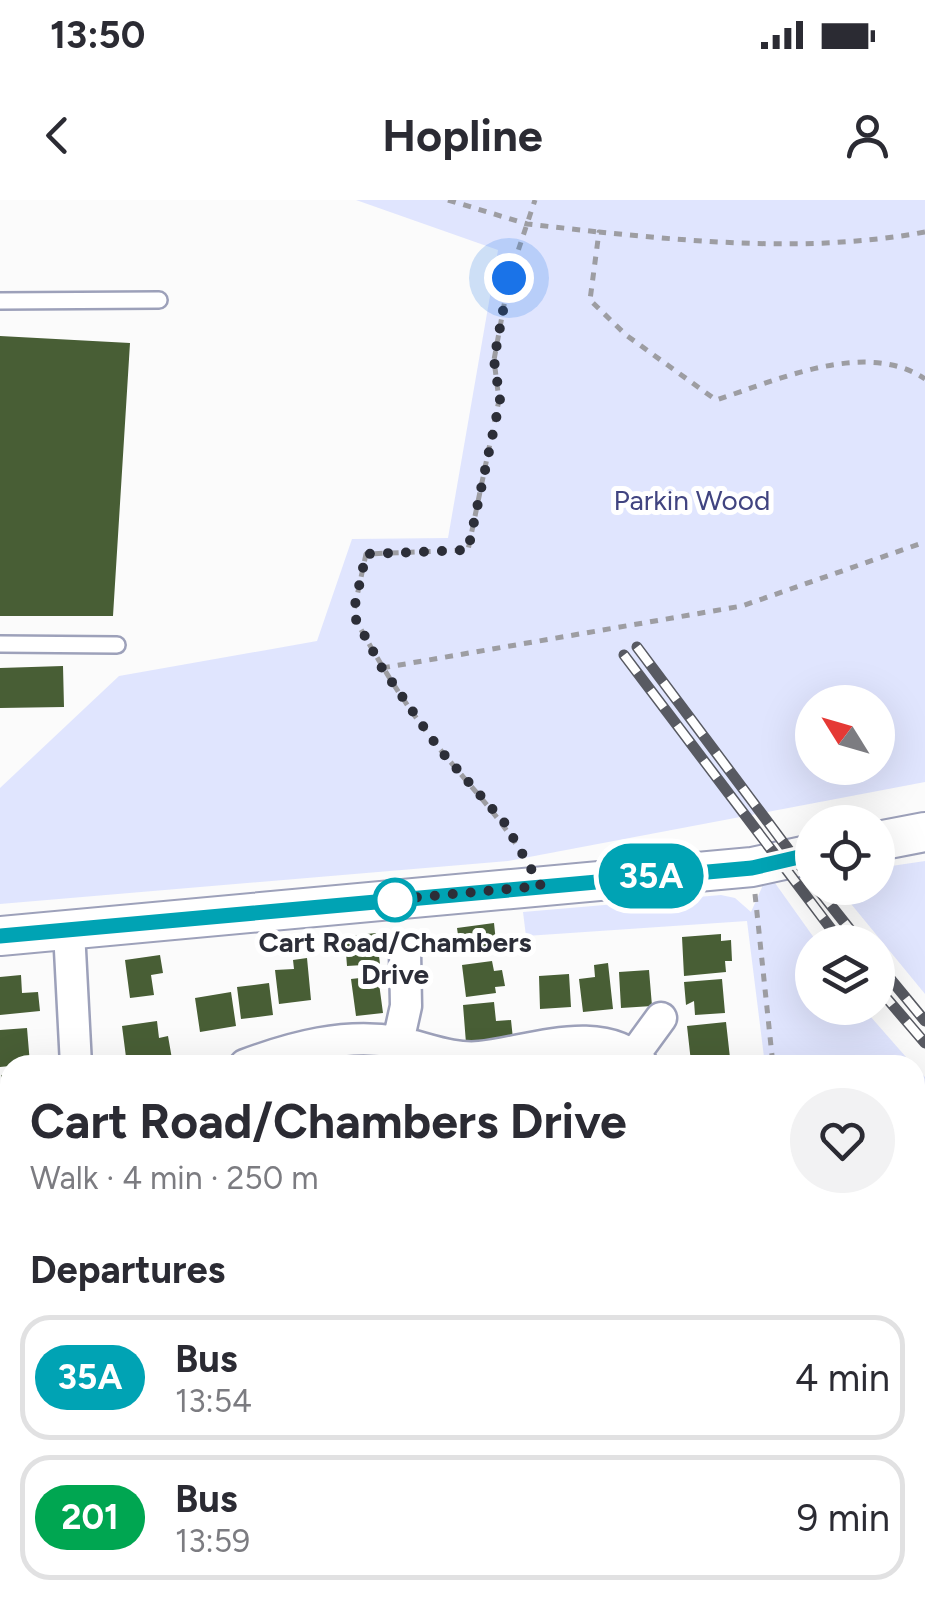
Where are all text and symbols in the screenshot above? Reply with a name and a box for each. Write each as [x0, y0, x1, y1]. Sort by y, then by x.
text: 13:50 [50, 12, 145, 58]
icon: back [30, 108, 85, 163]
text: Hopline [382, 108, 543, 162]
icon: person [840, 108, 895, 163]
your location [484, 253, 534, 303]
park label: Parkin Wood [614, 483, 770, 517]
north arrow [795, 685, 895, 785]
map controls [795, 685, 895, 1025]
button: locate [795, 805, 895, 905]
line badge: 35A [594, 844, 708, 908]
text: 35A [619, 855, 683, 897]
marker: Cart Road/Chambers Drive [374, 879, 416, 921]
place label: Cart Road/Chambers Drive [258, 925, 532, 991]
button: layers [795, 925, 895, 1025]
button: heart [790, 1088, 895, 1193]
text: Cart Road/Chambers Drive [30, 1092, 627, 1150]
text: Walk · 4 min · 250 m [30, 1159, 318, 1197]
text: Departures [30, 1247, 225, 1293]
text: Bus [175, 1336, 238, 1382]
text: 4 min [795, 1355, 890, 1401]
text: 35A [58, 1356, 122, 1398]
text: 13:54 [175, 1382, 252, 1420]
text: Bus [175, 1476, 238, 1522]
text: 9 min [797, 1495, 890, 1541]
text: 201 [61, 1496, 119, 1538]
text: 13:59 [175, 1522, 250, 1560]

